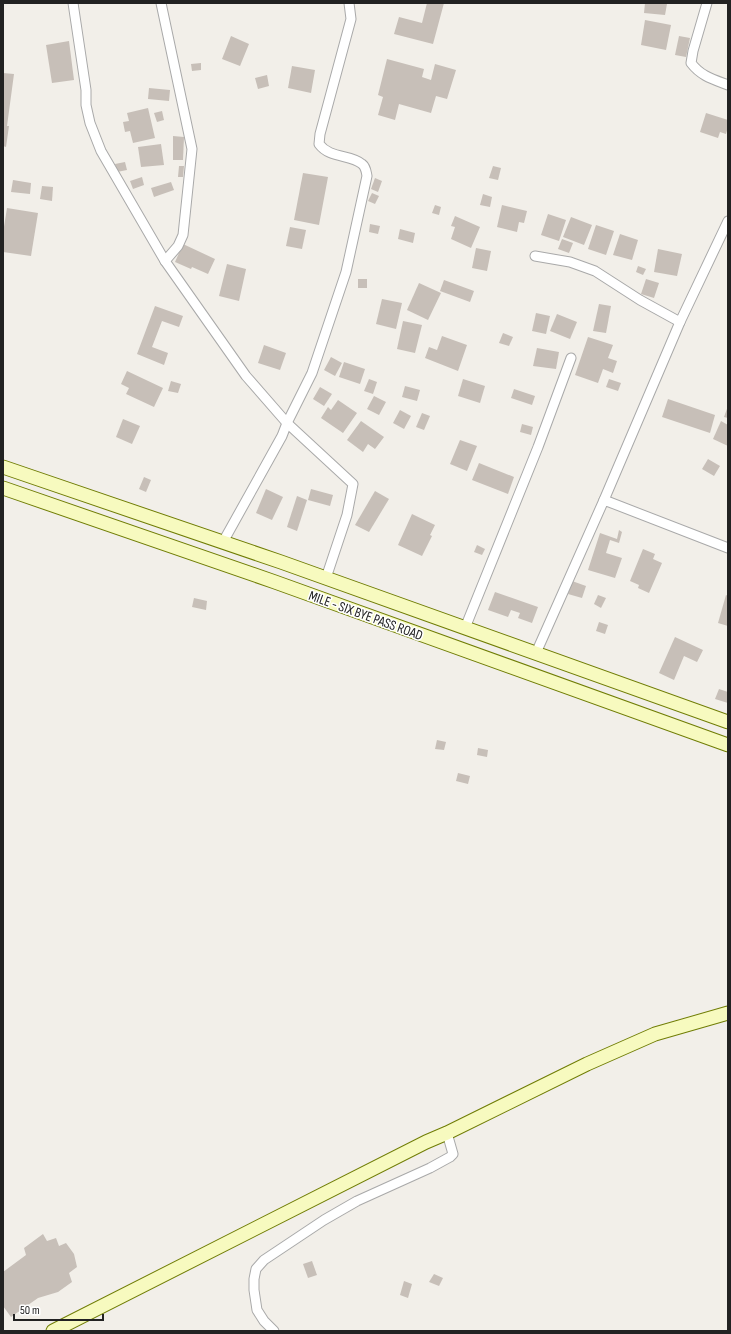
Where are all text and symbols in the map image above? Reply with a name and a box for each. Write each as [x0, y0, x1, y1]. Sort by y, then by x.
street label: MILE - SIX BYE PASS ROAD [306, 587, 425, 644]
scale bar [14, 1296, 103, 1322]
text: 50 m [20, 1303, 40, 1318]

